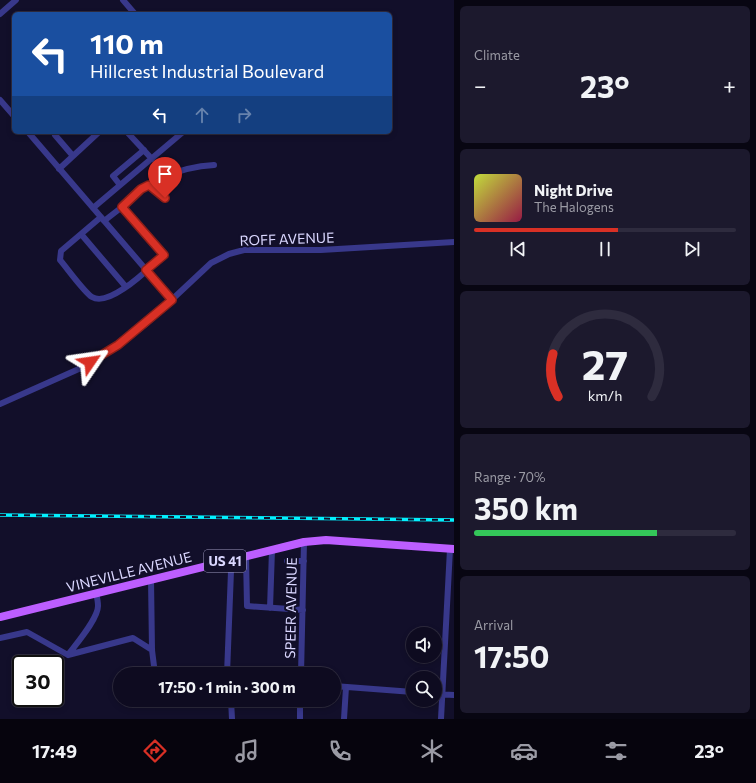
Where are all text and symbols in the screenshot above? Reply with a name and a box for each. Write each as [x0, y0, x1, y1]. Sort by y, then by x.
text: 110 m [90, 26, 164, 60]
icon: left [24, 28, 76, 80]
text: Climate [474, 47, 520, 63]
text: Hillcrest Industrial Boulevard [90, 60, 324, 82]
text: 23° [580, 67, 630, 104]
text: − [474, 72, 487, 99]
text: + [723, 72, 736, 99]
icon: left [149, 104, 171, 126]
icon: ahead [191, 104, 213, 126]
icon: right [233, 104, 255, 126]
pin [148, 157, 182, 198]
icon: arrive [154, 163, 176, 185]
text: Night Drive [534, 181, 613, 199]
text: The Halogens [534, 199, 614, 215]
street label: ROFF AVENUE [239, 228, 335, 249]
icon: previous [507, 238, 529, 260]
icon: pause [594, 238, 616, 260]
icon: next [681, 238, 703, 260]
text: 27 [582, 338, 628, 389]
position arrow [69, 341, 111, 383]
text: km/h [588, 386, 622, 404]
text: Range · 70% [474, 469, 546, 485]
text: 350 km [474, 489, 578, 526]
street label: VINEVILLE AVENUE [64, 548, 193, 595]
road number: US 41 [204, 550, 246, 572]
street label: SPEER AVENUE [281, 557, 300, 659]
text: Arrival [474, 617, 513, 633]
map controls [406, 627, 442, 707]
button: sound [406, 627, 442, 663]
text: 17:50 [474, 637, 549, 674]
speed limit sign: 30 [12, 655, 64, 707]
button: search [406, 671, 442, 707]
text: 17:50 · 1 min · 300 m [158, 678, 296, 696]
icon: directions [141, 737, 169, 765]
icon: music [233, 737, 261, 765]
icon: phone [326, 737, 354, 765]
icon: climate [418, 737, 446, 765]
icon: car [510, 737, 538, 765]
icon: filters [602, 737, 630, 765]
text: 17:49 [32, 740, 77, 762]
text: 23° [694, 740, 724, 762]

